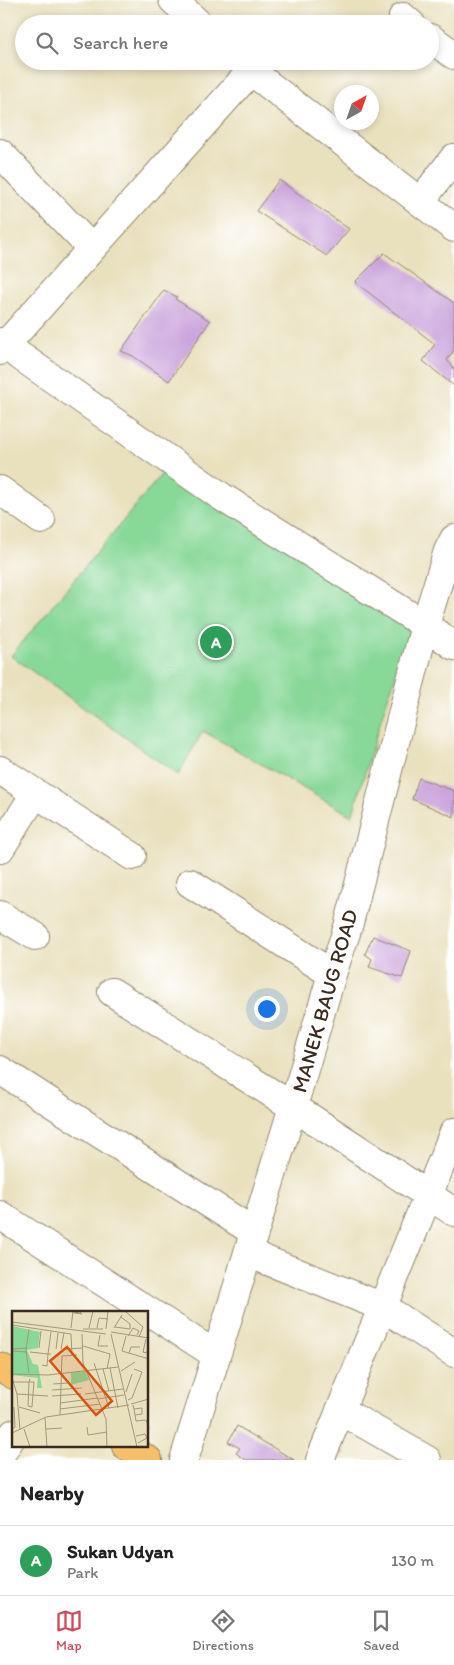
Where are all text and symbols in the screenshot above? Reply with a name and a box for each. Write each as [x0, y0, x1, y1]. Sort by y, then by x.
search box [15, 15, 439, 70]
icon: search [33, 29, 61, 57]
text: Search here [73, 31, 168, 54]
north arrow [334, 85, 379, 130]
pin: A [200, 623, 232, 661]
street label: MANEK BAUG ROAD [286, 906, 363, 1095]
your location [254, 996, 280, 1022]
inset map [12, 1311, 149, 1448]
text: Nearby [20, 1480, 84, 1505]
text: Sukan Udyan [67, 1540, 174, 1563]
text: A [31, 1551, 41, 1570]
text: 130 m [391, 1551, 434, 1570]
text: Park [67, 1563, 98, 1582]
tab: Map [55, 1607, 83, 1654]
tab: Directions [192, 1607, 254, 1654]
tab: Saved [363, 1607, 399, 1654]

